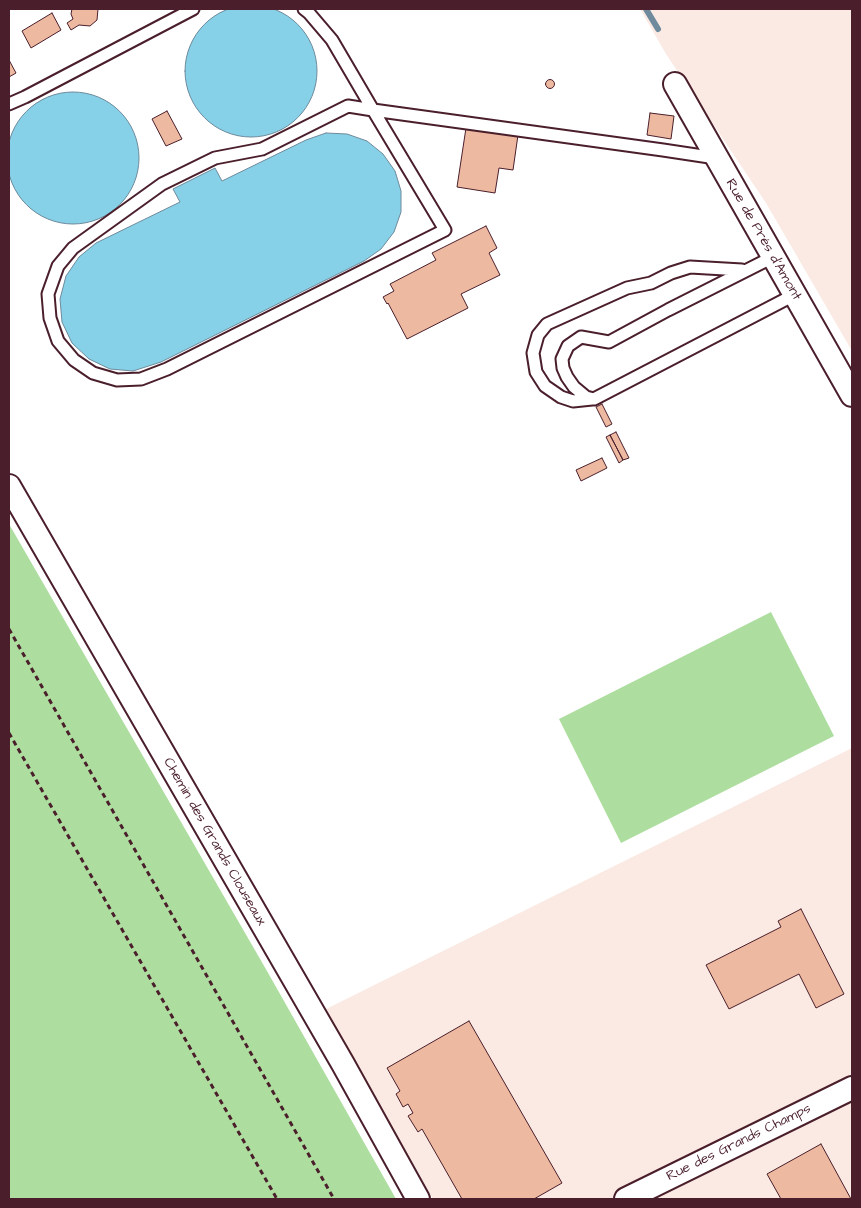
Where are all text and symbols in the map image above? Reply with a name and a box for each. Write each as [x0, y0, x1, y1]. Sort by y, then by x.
street label: Rue de Prés d'Amont [721, 176, 805, 304]
street label: Chemin des Grands Clouseaux [159, 755, 269, 929]
street label: Rue des Grands Champs [664, 1101, 814, 1185]

